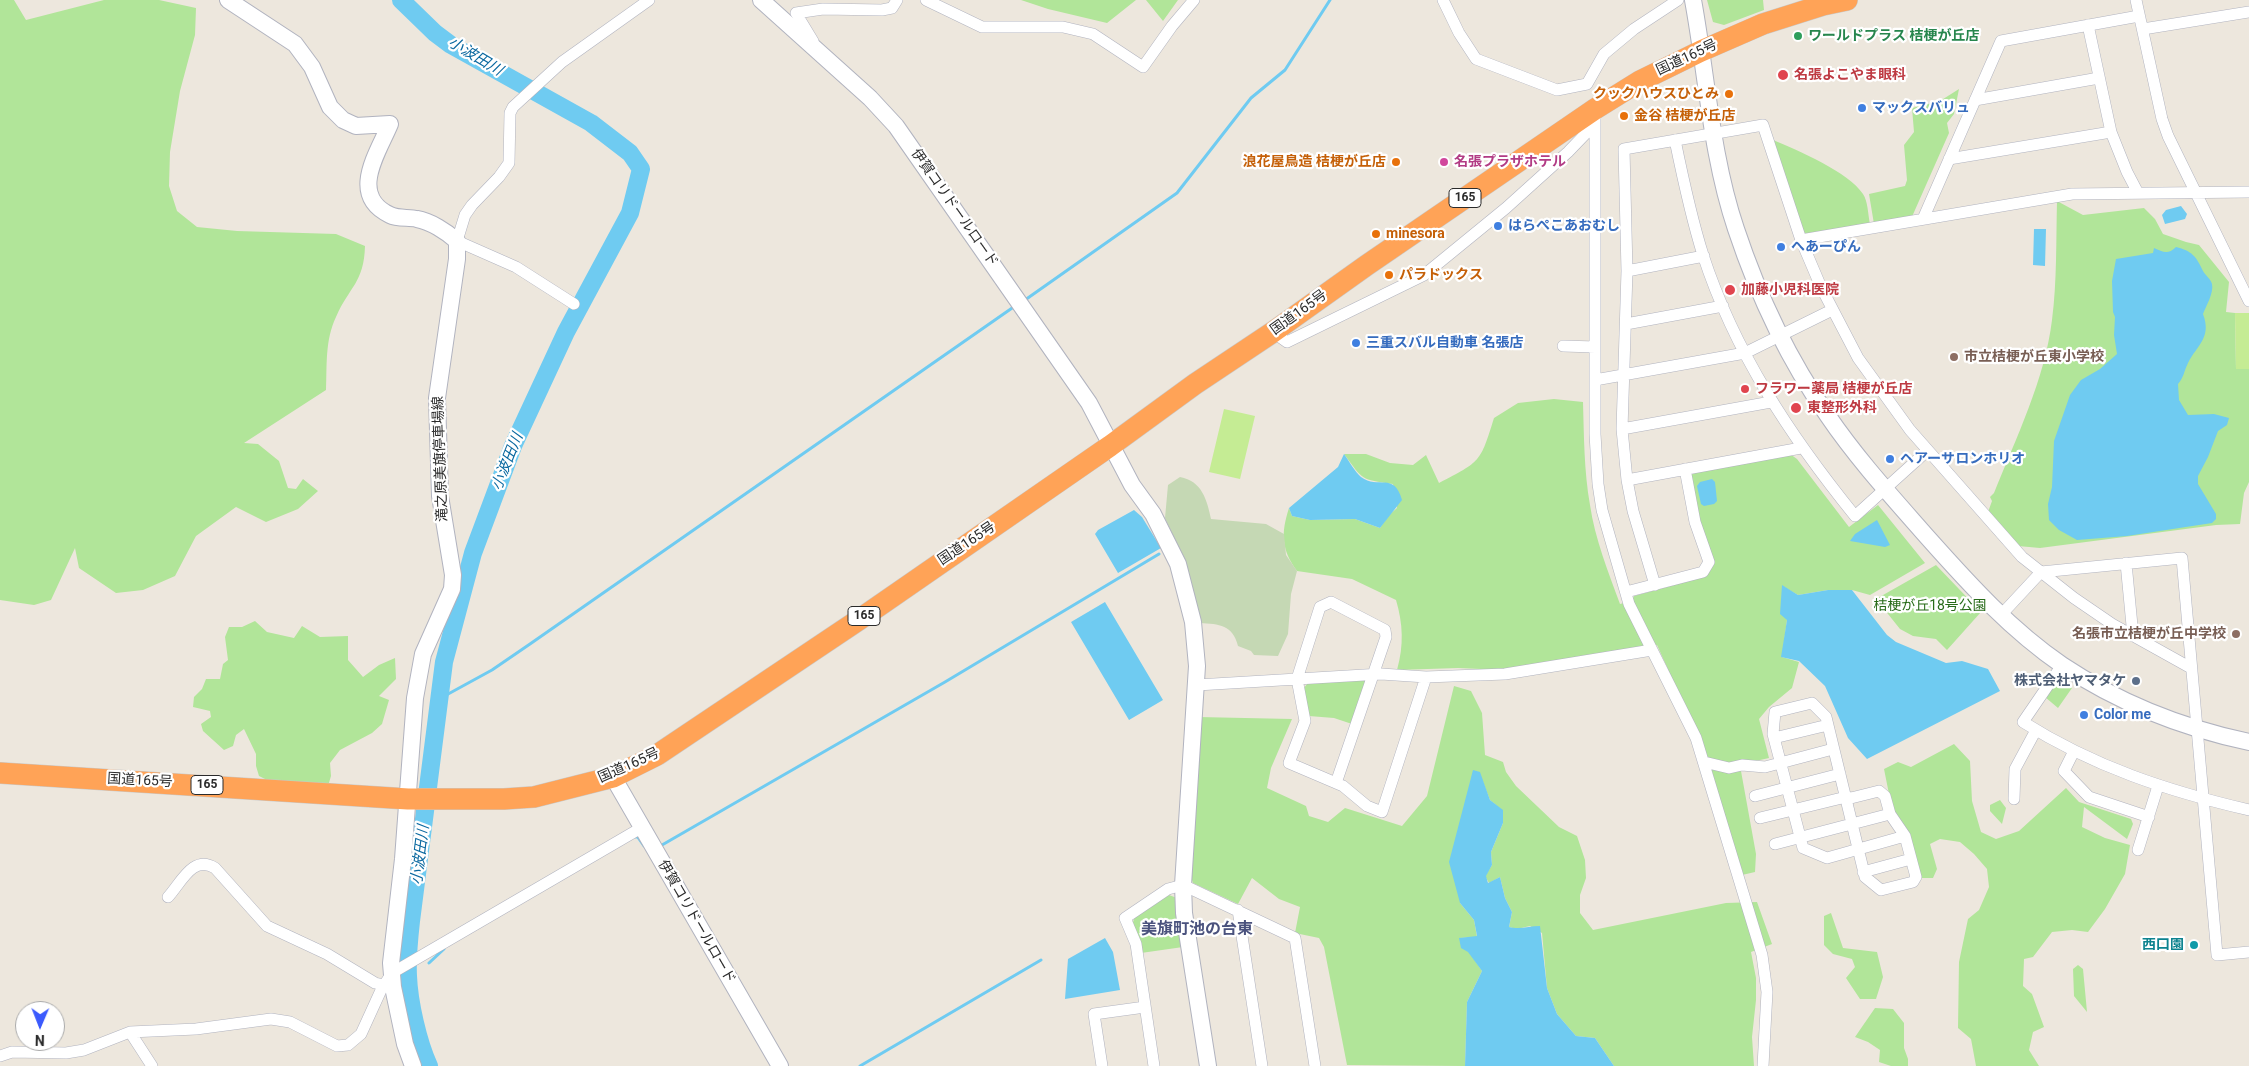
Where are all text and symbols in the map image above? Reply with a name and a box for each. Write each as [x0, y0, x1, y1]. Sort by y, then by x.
place label: ワールドプラス 桔梗が丘店 [1808, 28, 1979, 44]
marker: ワールドプラス 桔梗が丘店 [1792, 30, 1804, 42]
water label: 小波田川 [445, 34, 505, 80]
street label: 国道165号 [1654, 37, 1720, 79]
place label: 名張よこやま眼科 [1794, 67, 1906, 83]
marker: 名張よこやま眼科 [1776, 68, 1790, 82]
place label: クックハウスひとみ [1593, 86, 1719, 102]
marker: クックハウスひとみ [1723, 88, 1735, 100]
place label: マックスバリュ [1872, 100, 1970, 116]
marker: マックスバリュ [1856, 102, 1868, 114]
place label: 金谷 桔梗が丘店 [1634, 108, 1735, 124]
marker: 金谷 桔梗が丘店 [1618, 110, 1630, 122]
street label: 伊賀コリドールロード [907, 146, 1001, 270]
place label: 浪花屋鳥造 桔梗が丘店 [1243, 154, 1386, 170]
place label: 名張プラザホテル [1454, 154, 1566, 170]
marker: 浪花屋鳥造 桔梗が丘店 [1390, 156, 1402, 168]
marker: 名張プラザホテル [1438, 156, 1450, 168]
road number: 165 [1449, 188, 1481, 208]
place label: はらぺこあおむし [1508, 218, 1620, 234]
marker: はらぺこあおむし [1492, 220, 1504, 232]
place label: minesora [1386, 226, 1445, 242]
marker: minesora [1370, 228, 1382, 240]
place label: へあーぴん [1791, 239, 1861, 255]
marker: へあーぴん [1775, 241, 1787, 253]
place label: パラドックス [1399, 267, 1483, 283]
marker: パラドックス [1383, 269, 1395, 281]
place label: 加藤小児科医院 [1741, 282, 1839, 298]
marker: 加藤小児科医院 [1723, 283, 1737, 297]
street label: 国道165号 [1268, 287, 1330, 339]
place label: 三重スバル自動車 名張店 [1366, 335, 1523, 351]
marker: 三重スバル自動車 名張店 [1350, 337, 1362, 349]
place label: 市立桔梗が丘東小学校 [1964, 349, 2104, 365]
marker: 市立桔梗が丘東小学校 [1948, 351, 1960, 363]
place label: フラワー薬局 桔梗が丘店 [1755, 381, 1912, 397]
marker: フラワー薬局 桔梗が丘店 [1739, 383, 1751, 395]
street label: 滝之原美旗停車場線 [430, 396, 452, 522]
place label: 東整形外科 [1807, 400, 1877, 416]
marker: 東整形外科 [1789, 401, 1803, 415]
water label: 小波田川 [488, 431, 528, 493]
place label: ヘアーサロンホリオ [1900, 451, 2025, 467]
marker: ヘアーサロンホリオ [1884, 453, 1896, 465]
street label: 国道165号 [935, 519, 999, 569]
park label: 桔梗が丘18号公園 [1873, 598, 1987, 614]
road number: 165 [848, 606, 880, 626]
place label: 名張市立桔梗が丘中学校 [2072, 626, 2226, 642]
marker: 名張市立桔梗が丘中学校 [2230, 628, 2242, 640]
place label: 株式会社ヤマタケ [2014, 673, 2126, 689]
marker: 株式会社ヤマタケ [2130, 675, 2142, 687]
place label: Color me [2094, 707, 2151, 723]
marker: Color me [2078, 709, 2090, 721]
street label: 国道165号 [596, 745, 662, 787]
street label: 国道165号 [107, 771, 173, 791]
road number: 165 [191, 776, 223, 794]
water label: 小波田川 [408, 824, 434, 886]
street label: 伊賀コリドールロード [654, 857, 738, 987]
district label: 美旗町池の台東 [1141, 920, 1253, 940]
place label: 西口園 [2142, 937, 2184, 953]
marker: 西口園 [2188, 939, 2200, 951]
north arrow [15, 1001, 65, 1051]
text: N [35, 1032, 45, 1048]

